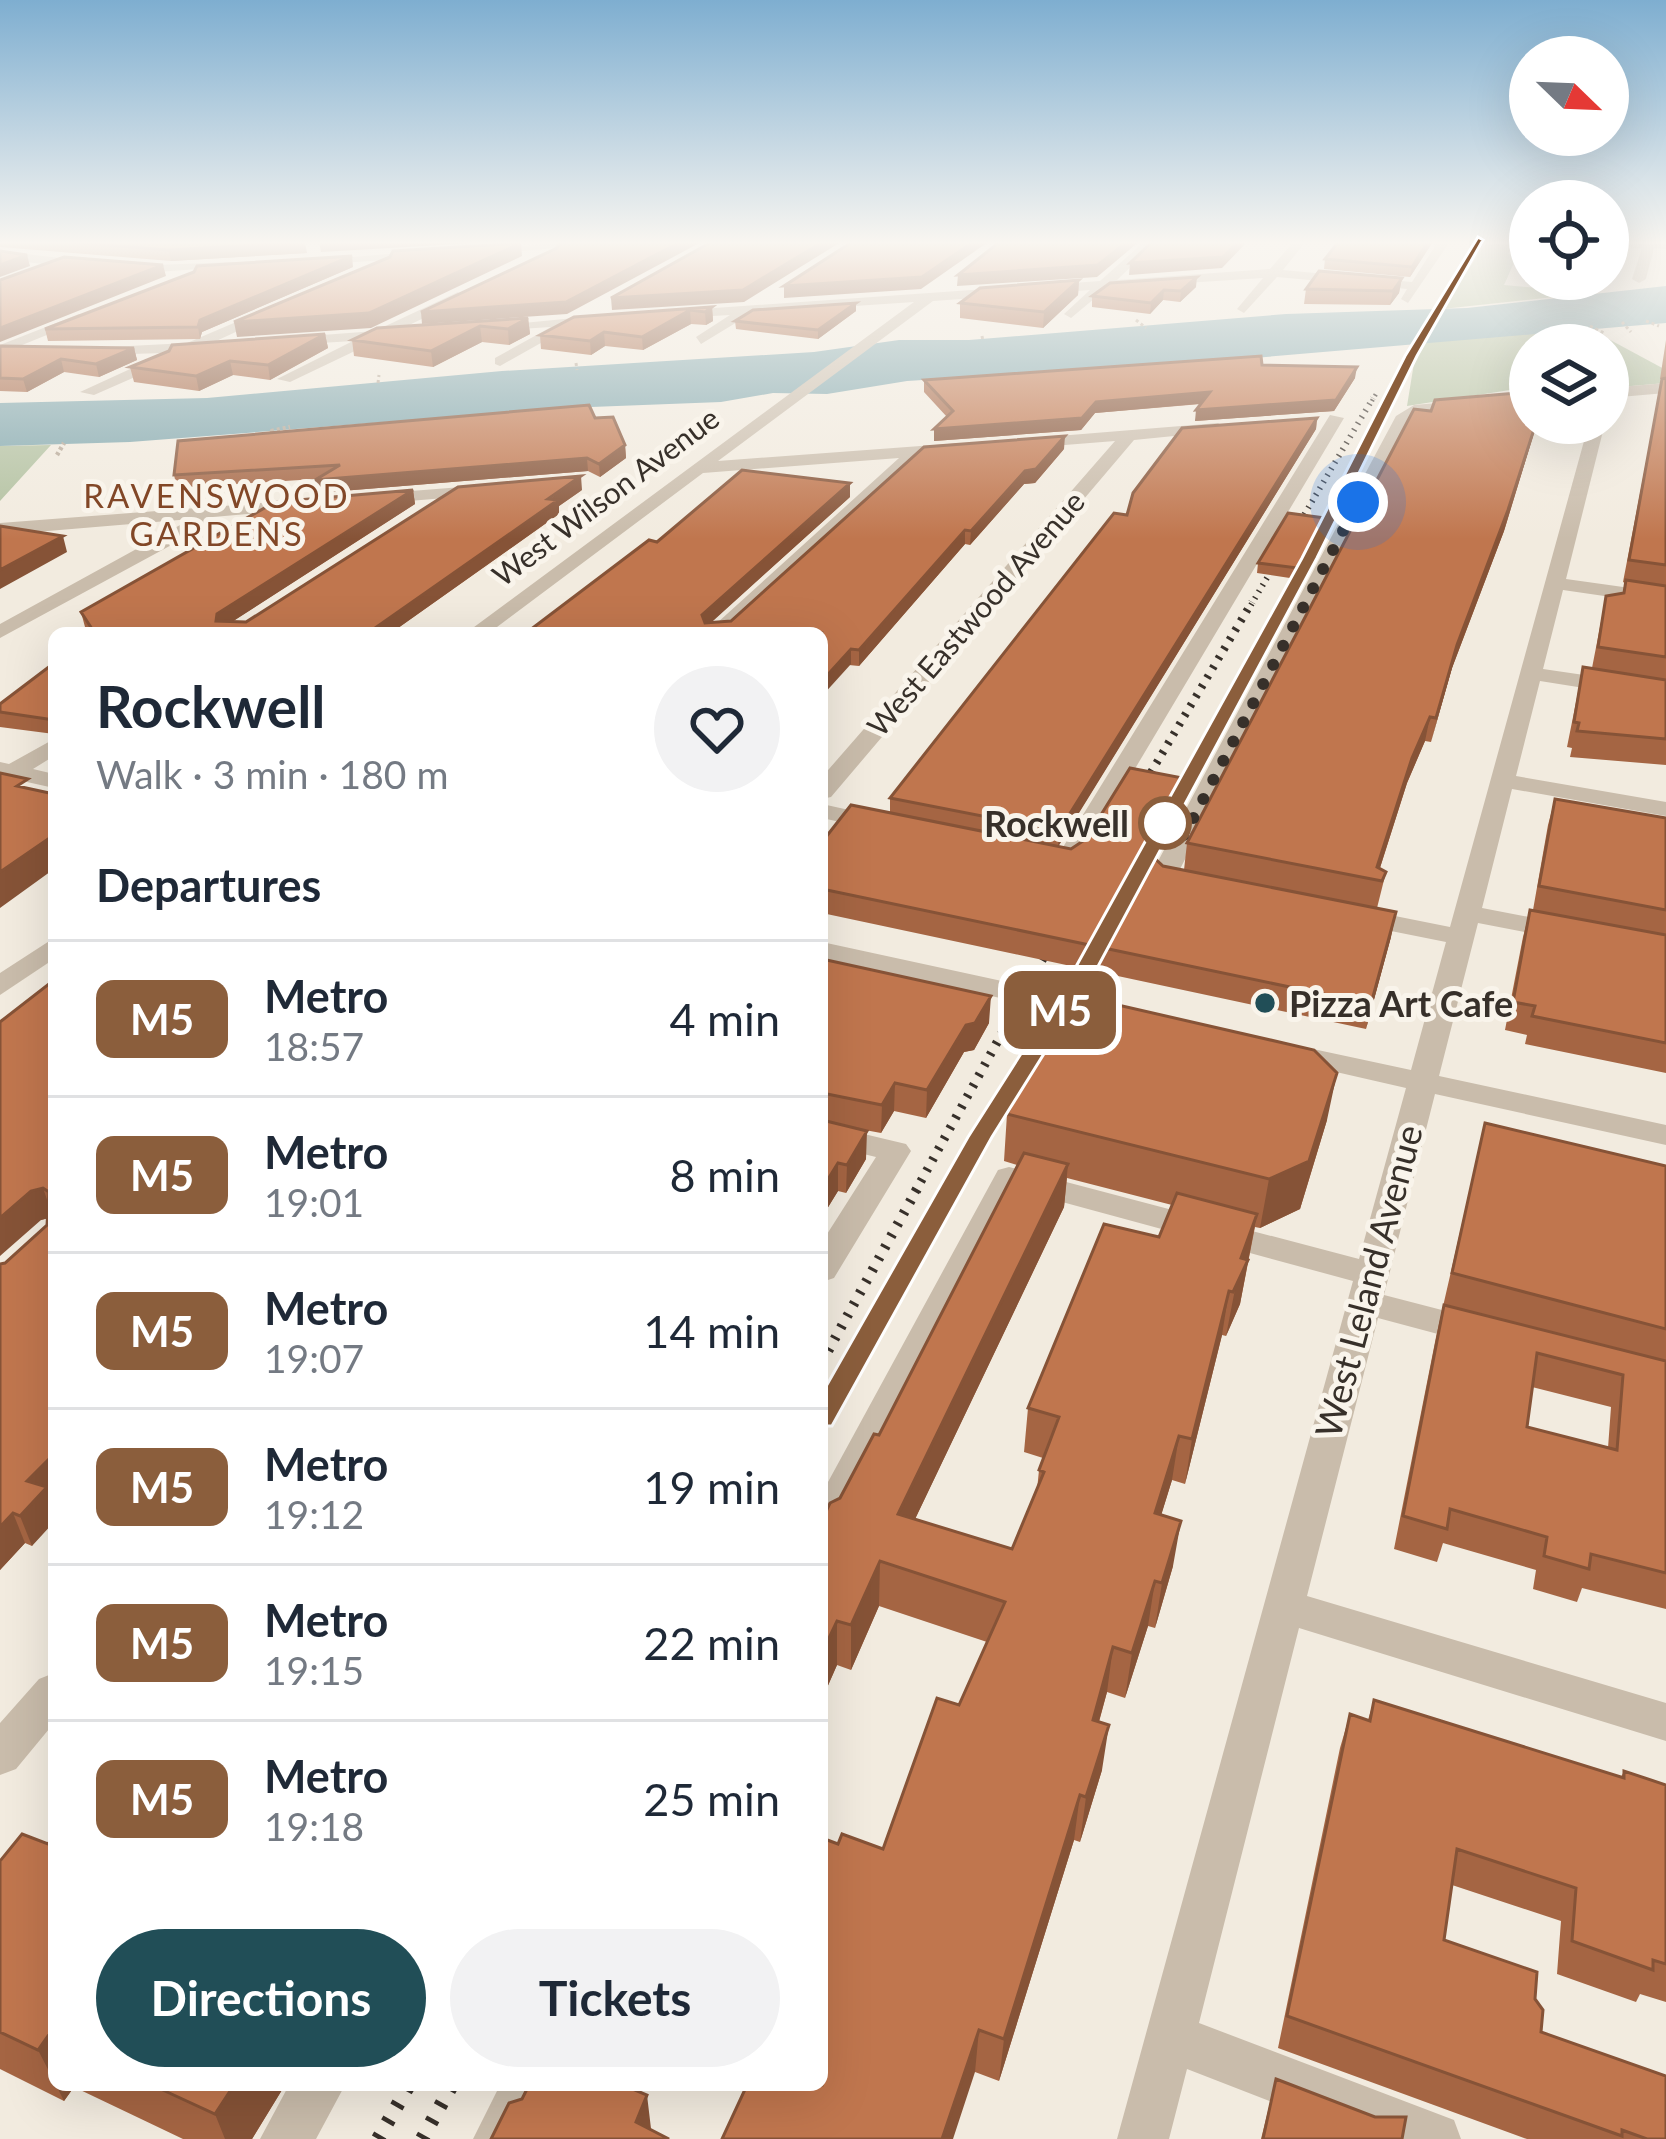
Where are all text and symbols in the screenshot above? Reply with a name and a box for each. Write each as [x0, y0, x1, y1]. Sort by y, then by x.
north arrow [1509, 36, 1629, 156]
map controls [1509, 36, 1629, 444]
button: locate [1509, 180, 1629, 300]
button: layers [1509, 324, 1629, 444]
street label: West Wilson Avenue [485, 399, 725, 593]
your location [1328, 472, 1388, 532]
district label: RAVENSWOOD GARDENS [83, 475, 351, 553]
street label: West Eastwood Avenue [859, 483, 1091, 743]
button: heart [654, 666, 780, 792]
text: Rockwell [96, 672, 325, 740]
text: Walk · 3 min · 180 m [96, 751, 449, 797]
marker: Rockwell [1140, 798, 1190, 848]
place label: Rockwell [984, 801, 1129, 845]
text: Departures [96, 858, 321, 912]
text: Metro [264, 969, 388, 1023]
line badge: M5 [1006, 971, 1114, 1049]
place label: Pizza Art Cafe [1289, 981, 1513, 1025]
text: M5 [1028, 985, 1092, 1035]
marker: Pizza Art Cafe [1252, 990, 1278, 1016]
text: 4 min [669, 992, 780, 1046]
text: M5 [130, 994, 194, 1044]
text: 18:57 [264, 1023, 364, 1069]
street label: West Leland Avenue [1305, 1120, 1431, 1442]
text: Metro [264, 1125, 388, 1179]
text: 8 min [669, 1148, 780, 1202]
text: M5 [130, 1150, 194, 1200]
text: 19:01 [264, 1179, 364, 1225]
text: Metro [264, 1281, 388, 1335]
text: 14 min [643, 1304, 780, 1358]
text: M5 [130, 1306, 194, 1356]
text: 19:07 [264, 1335, 364, 1381]
text: Metro [264, 1437, 388, 1491]
text: 19 min [643, 1460, 780, 1514]
text: M5 [130, 1462, 194, 1512]
text: 19:12 [264, 1491, 364, 1537]
text: Metro [264, 1593, 388, 1647]
text: 22 min [643, 1616, 780, 1670]
text: M5 [130, 1618, 194, 1668]
text: 19:15 [264, 1647, 364, 1693]
text: Metro [264, 1749, 388, 1803]
text: 25 min [643, 1772, 780, 1826]
text: M5 [130, 1774, 194, 1824]
text: 19:18 [264, 1803, 364, 1849]
button: Directions [96, 1929, 426, 2067]
button: Tickets [450, 1929, 780, 2067]

